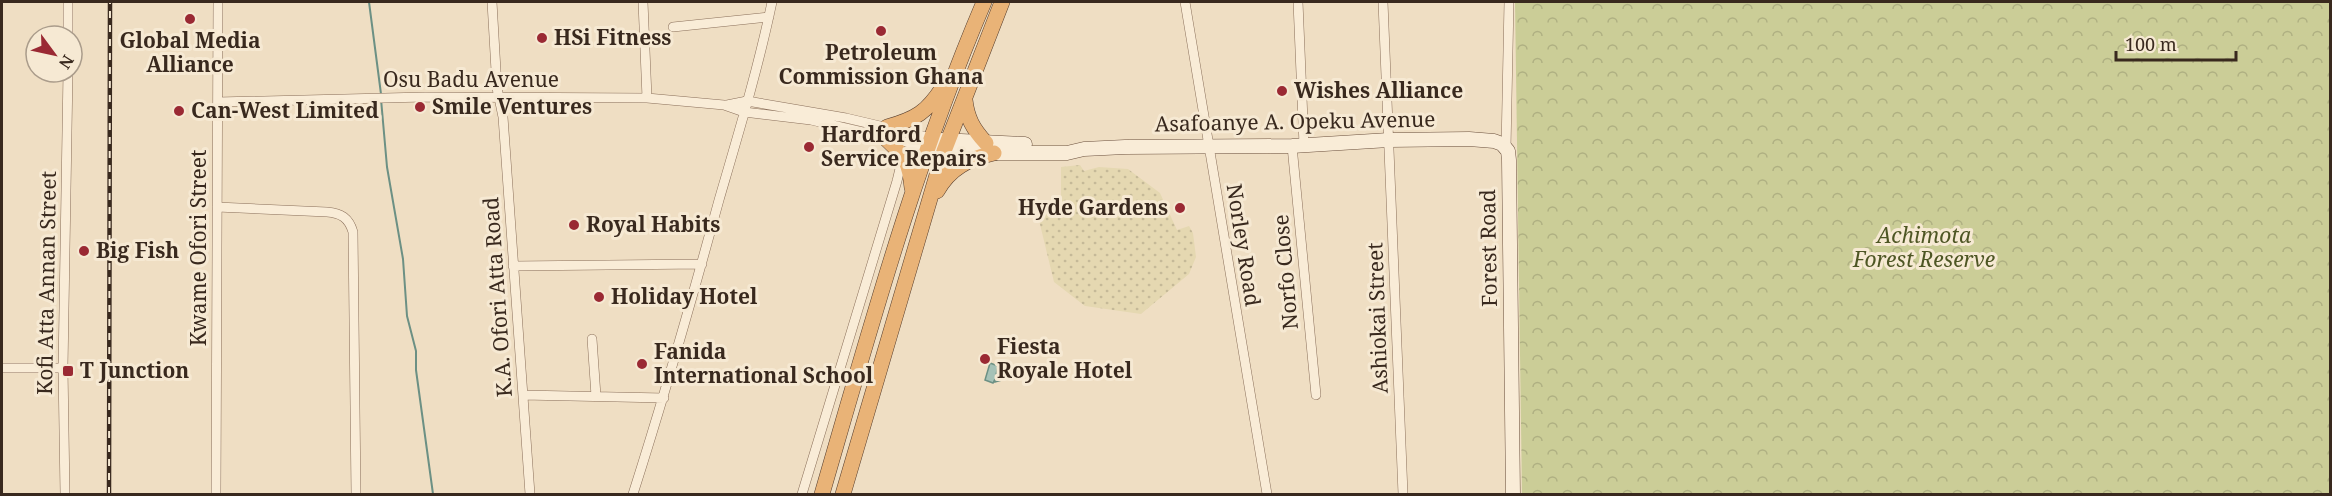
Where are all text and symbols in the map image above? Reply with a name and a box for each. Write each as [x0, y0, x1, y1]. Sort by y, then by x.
marker: Global Media Alliance [183, 12, 197, 26]
place label: HSi Fitness [554, 23, 671, 51]
north arrow [24, 24, 84, 84]
marker: Petroleum Commission Ghana [874, 24, 888, 38]
scale bar [2116, 24, 2236, 62]
place label: Global Media Alliance [119, 26, 261, 78]
marker: HSi Fitness [535, 31, 549, 45]
text: 100 m [2125, 32, 2177, 56]
place label: Petroleum Commission Ghana [778, 38, 984, 90]
text: N [54, 51, 79, 74]
street label: Osu Badu Avenue [383, 65, 559, 93]
place label: Wishes Alliance [1294, 76, 1463, 104]
marker: Wishes Alliance [1275, 84, 1289, 98]
place label: Smile Ventures [432, 92, 592, 120]
place label: Can-West Limited [191, 96, 379, 124]
marker: Smile Ventures [413, 100, 427, 114]
marker: Can-West Limited [172, 104, 186, 118]
street label: Asafoanye A. Opeku Avenue [1154, 105, 1436, 137]
place label: Hardford Service Repairs [821, 120, 986, 172]
marker: Hardford Service Repairs [802, 140, 816, 154]
street label: Kwame Ofori Street [184, 150, 212, 346]
street label: Kofi Atta Annan Street [30, 171, 62, 395]
street label: Norley Road [1220, 182, 1268, 308]
street label: Forest Road [1473, 189, 1503, 307]
place label: Hyde Gardens [1018, 193, 1168, 221]
street label: K.A. Ofori Atta Road [476, 196, 518, 398]
marker: Hyde Gardens [1173, 201, 1187, 215]
place label: Royal Habits [586, 210, 720, 238]
street label: Norfo Close [1266, 213, 1304, 331]
marker: Royal Habits [567, 218, 581, 232]
park label: Achimota Forest Reserve [1852, 221, 1995, 273]
place label: Big Fish [96, 236, 179, 264]
street label: Ashiokai Street [1360, 242, 1394, 394]
marker: Big Fish [77, 244, 91, 258]
place label: Holiday Hotel [611, 282, 758, 310]
marker: Holiday Hotel [592, 290, 606, 304]
place label: Fiesta Royale Hotel [997, 332, 1133, 384]
place label: Fanida International School [654, 337, 874, 389]
marker: Fiesta Royale Hotel [978, 352, 992, 366]
place label: T Junction [80, 356, 189, 384]
marker: Fanida International School [635, 357, 649, 371]
marker: T Junction [61, 364, 75, 378]

